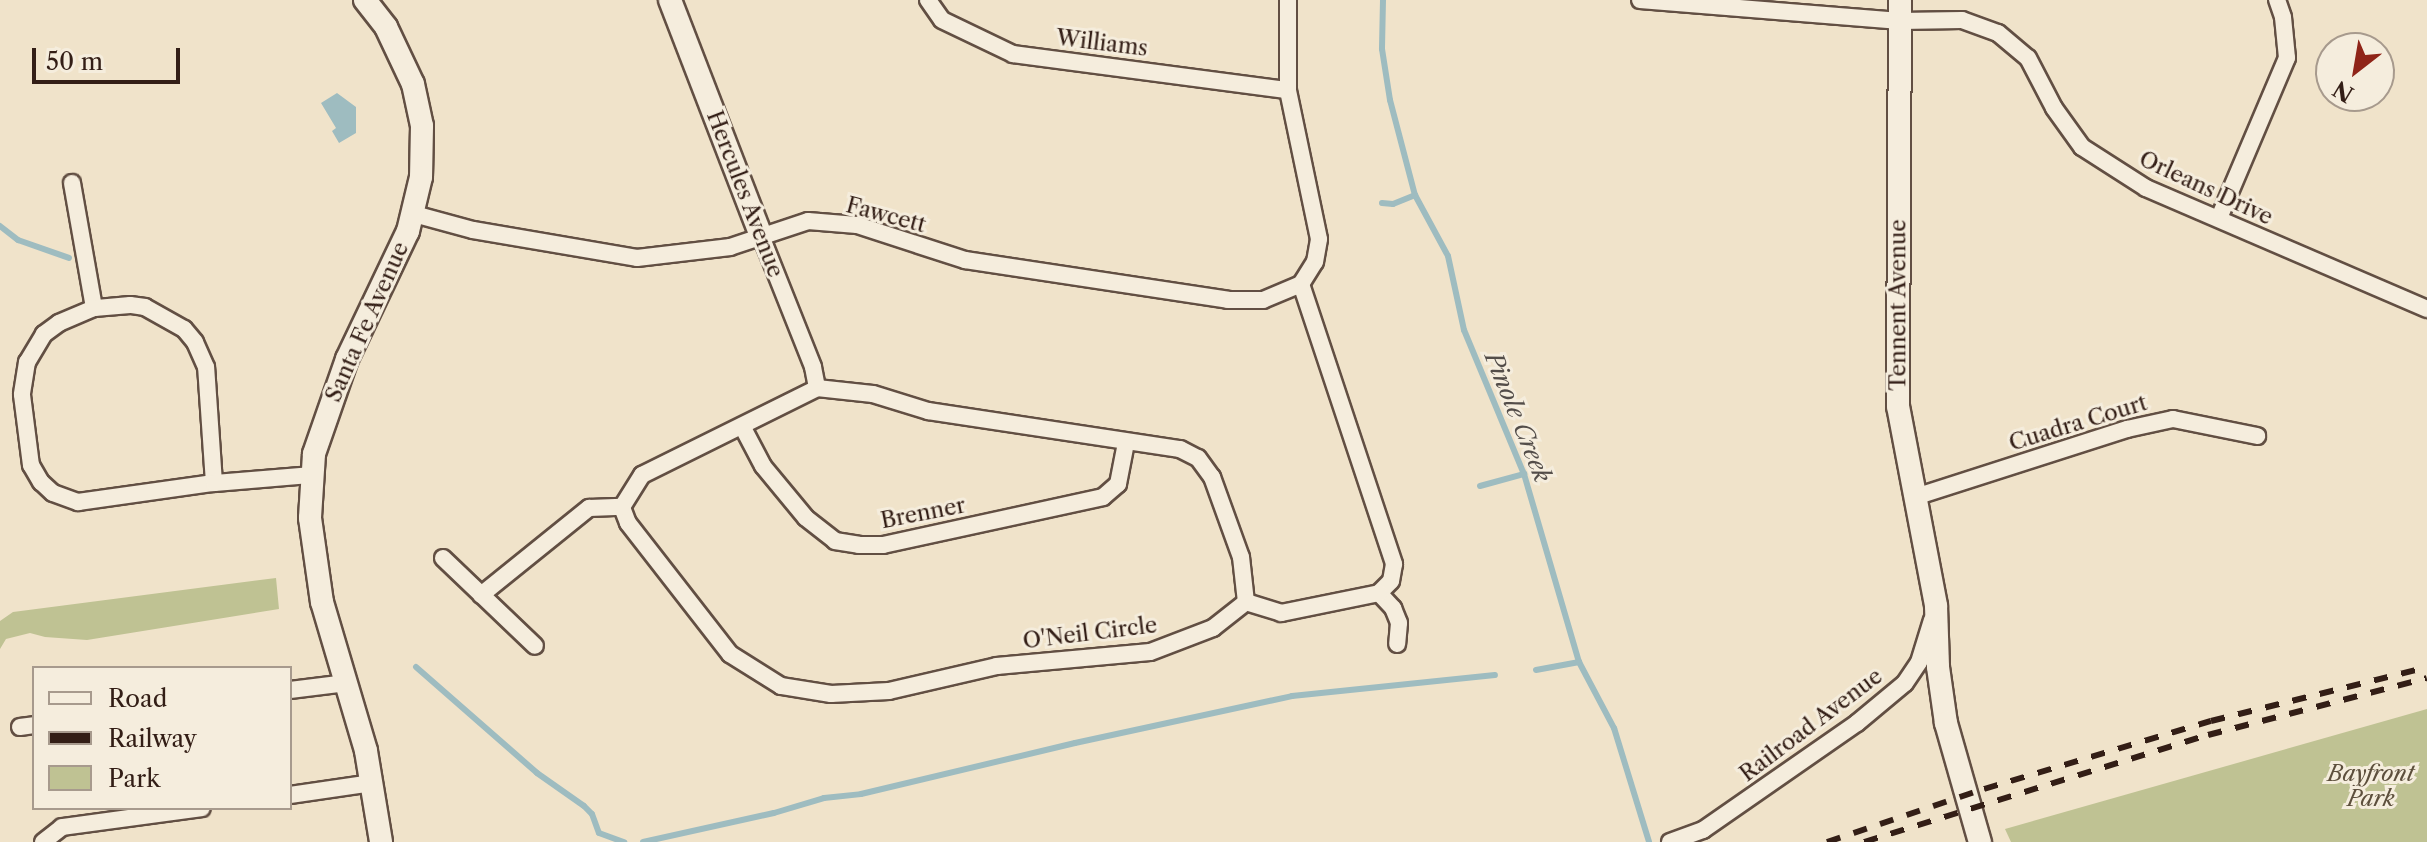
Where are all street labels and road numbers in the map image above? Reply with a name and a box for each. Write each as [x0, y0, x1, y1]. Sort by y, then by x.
street label: Williams [1055, 24, 1149, 62]
street label: Hercules Avenue [701, 107, 789, 281]
street label: Orleans Drive [2135, 146, 2277, 230]
street label: Fawcett [843, 192, 929, 238]
street label: Tennent Avenue [1885, 219, 1911, 391]
street label: Santa Fe Avenue [320, 237, 414, 407]
street label: Cuadra Court [2006, 389, 2150, 457]
street label: Brenner [878, 492, 968, 534]
street label: O'Neil Circle [1021, 612, 1159, 654]
street label: Railroad Avenue [1734, 663, 1888, 787]

